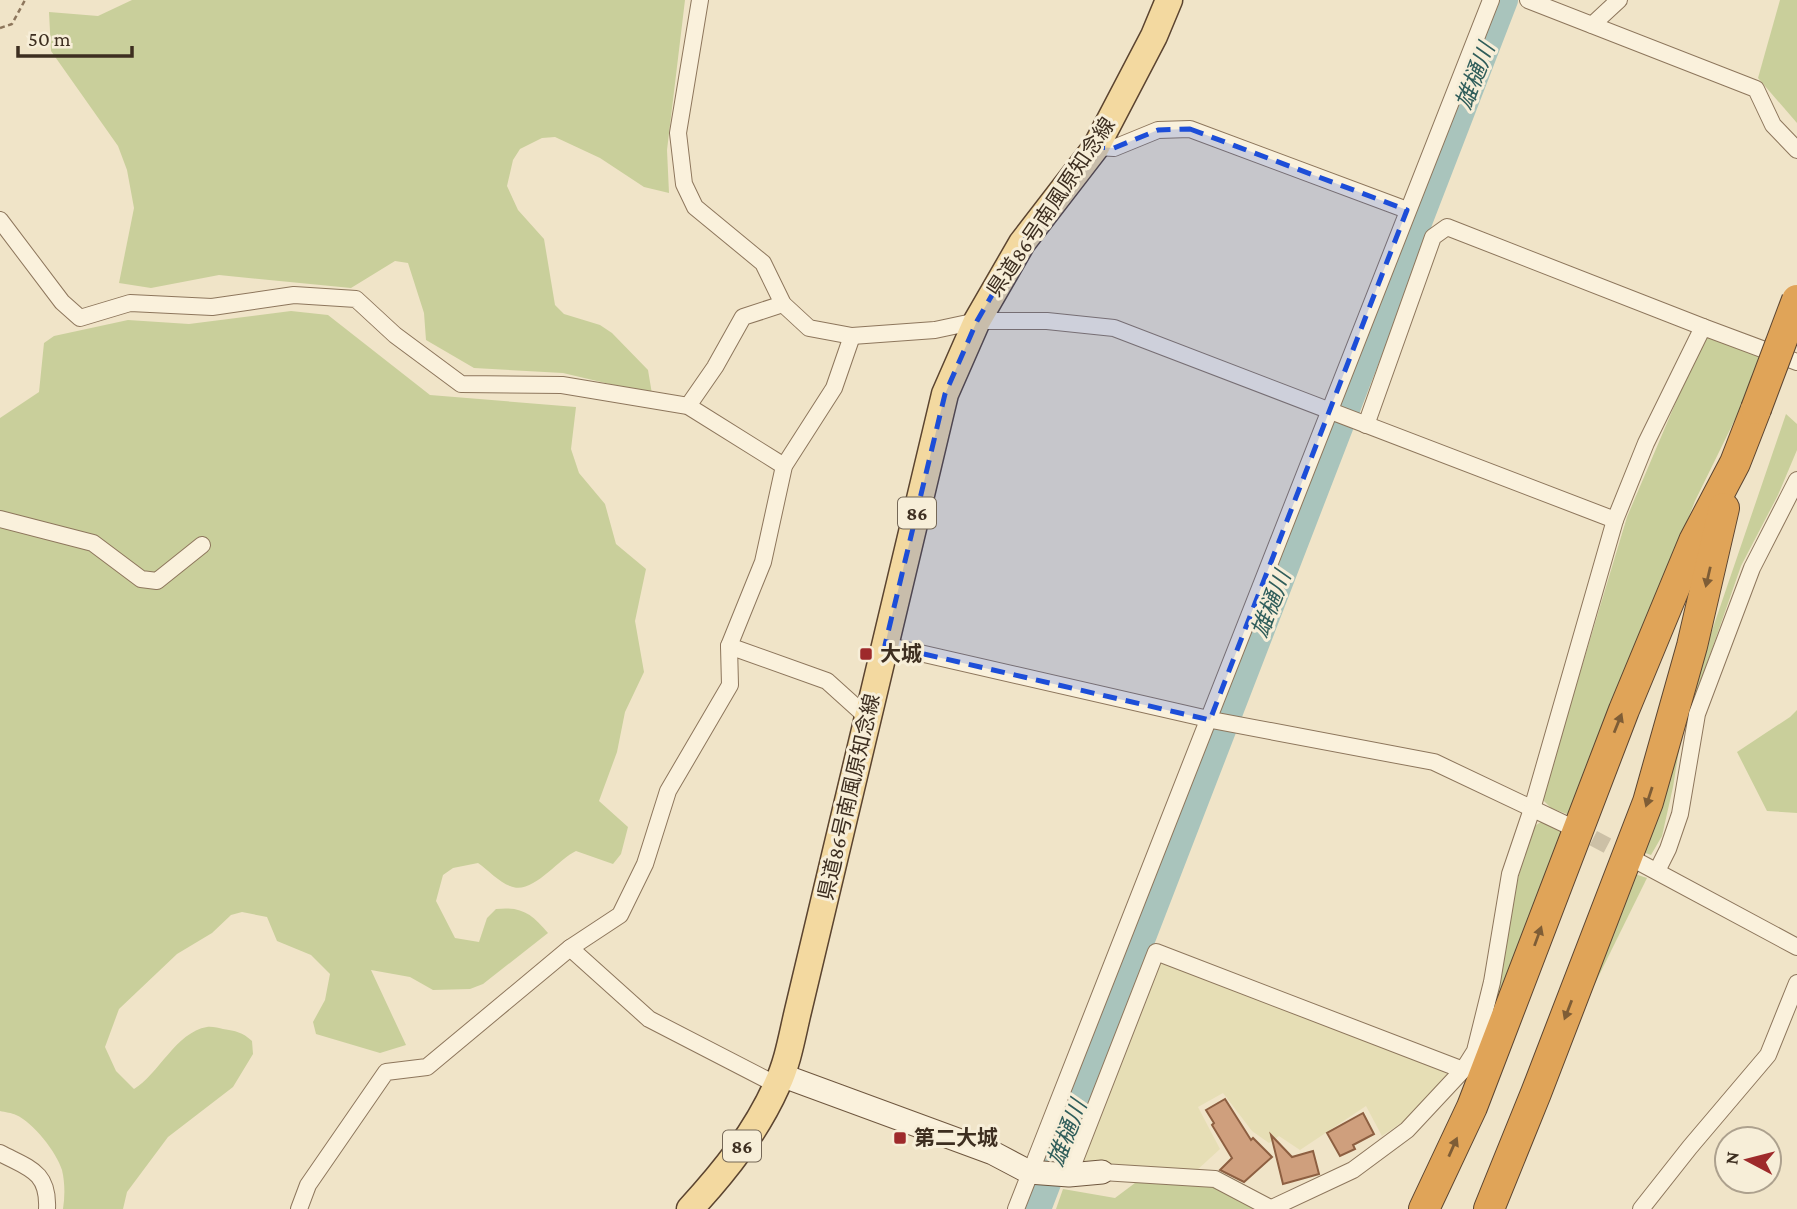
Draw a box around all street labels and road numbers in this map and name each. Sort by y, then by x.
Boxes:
street label: 県道86号南風原知念線 [982,113,1120,301]
road number: 86 [898,498,936,528]
street label: 県道86号南風原知念線 [814,692,884,902]
road number: 86 [723,1130,761,1162]

